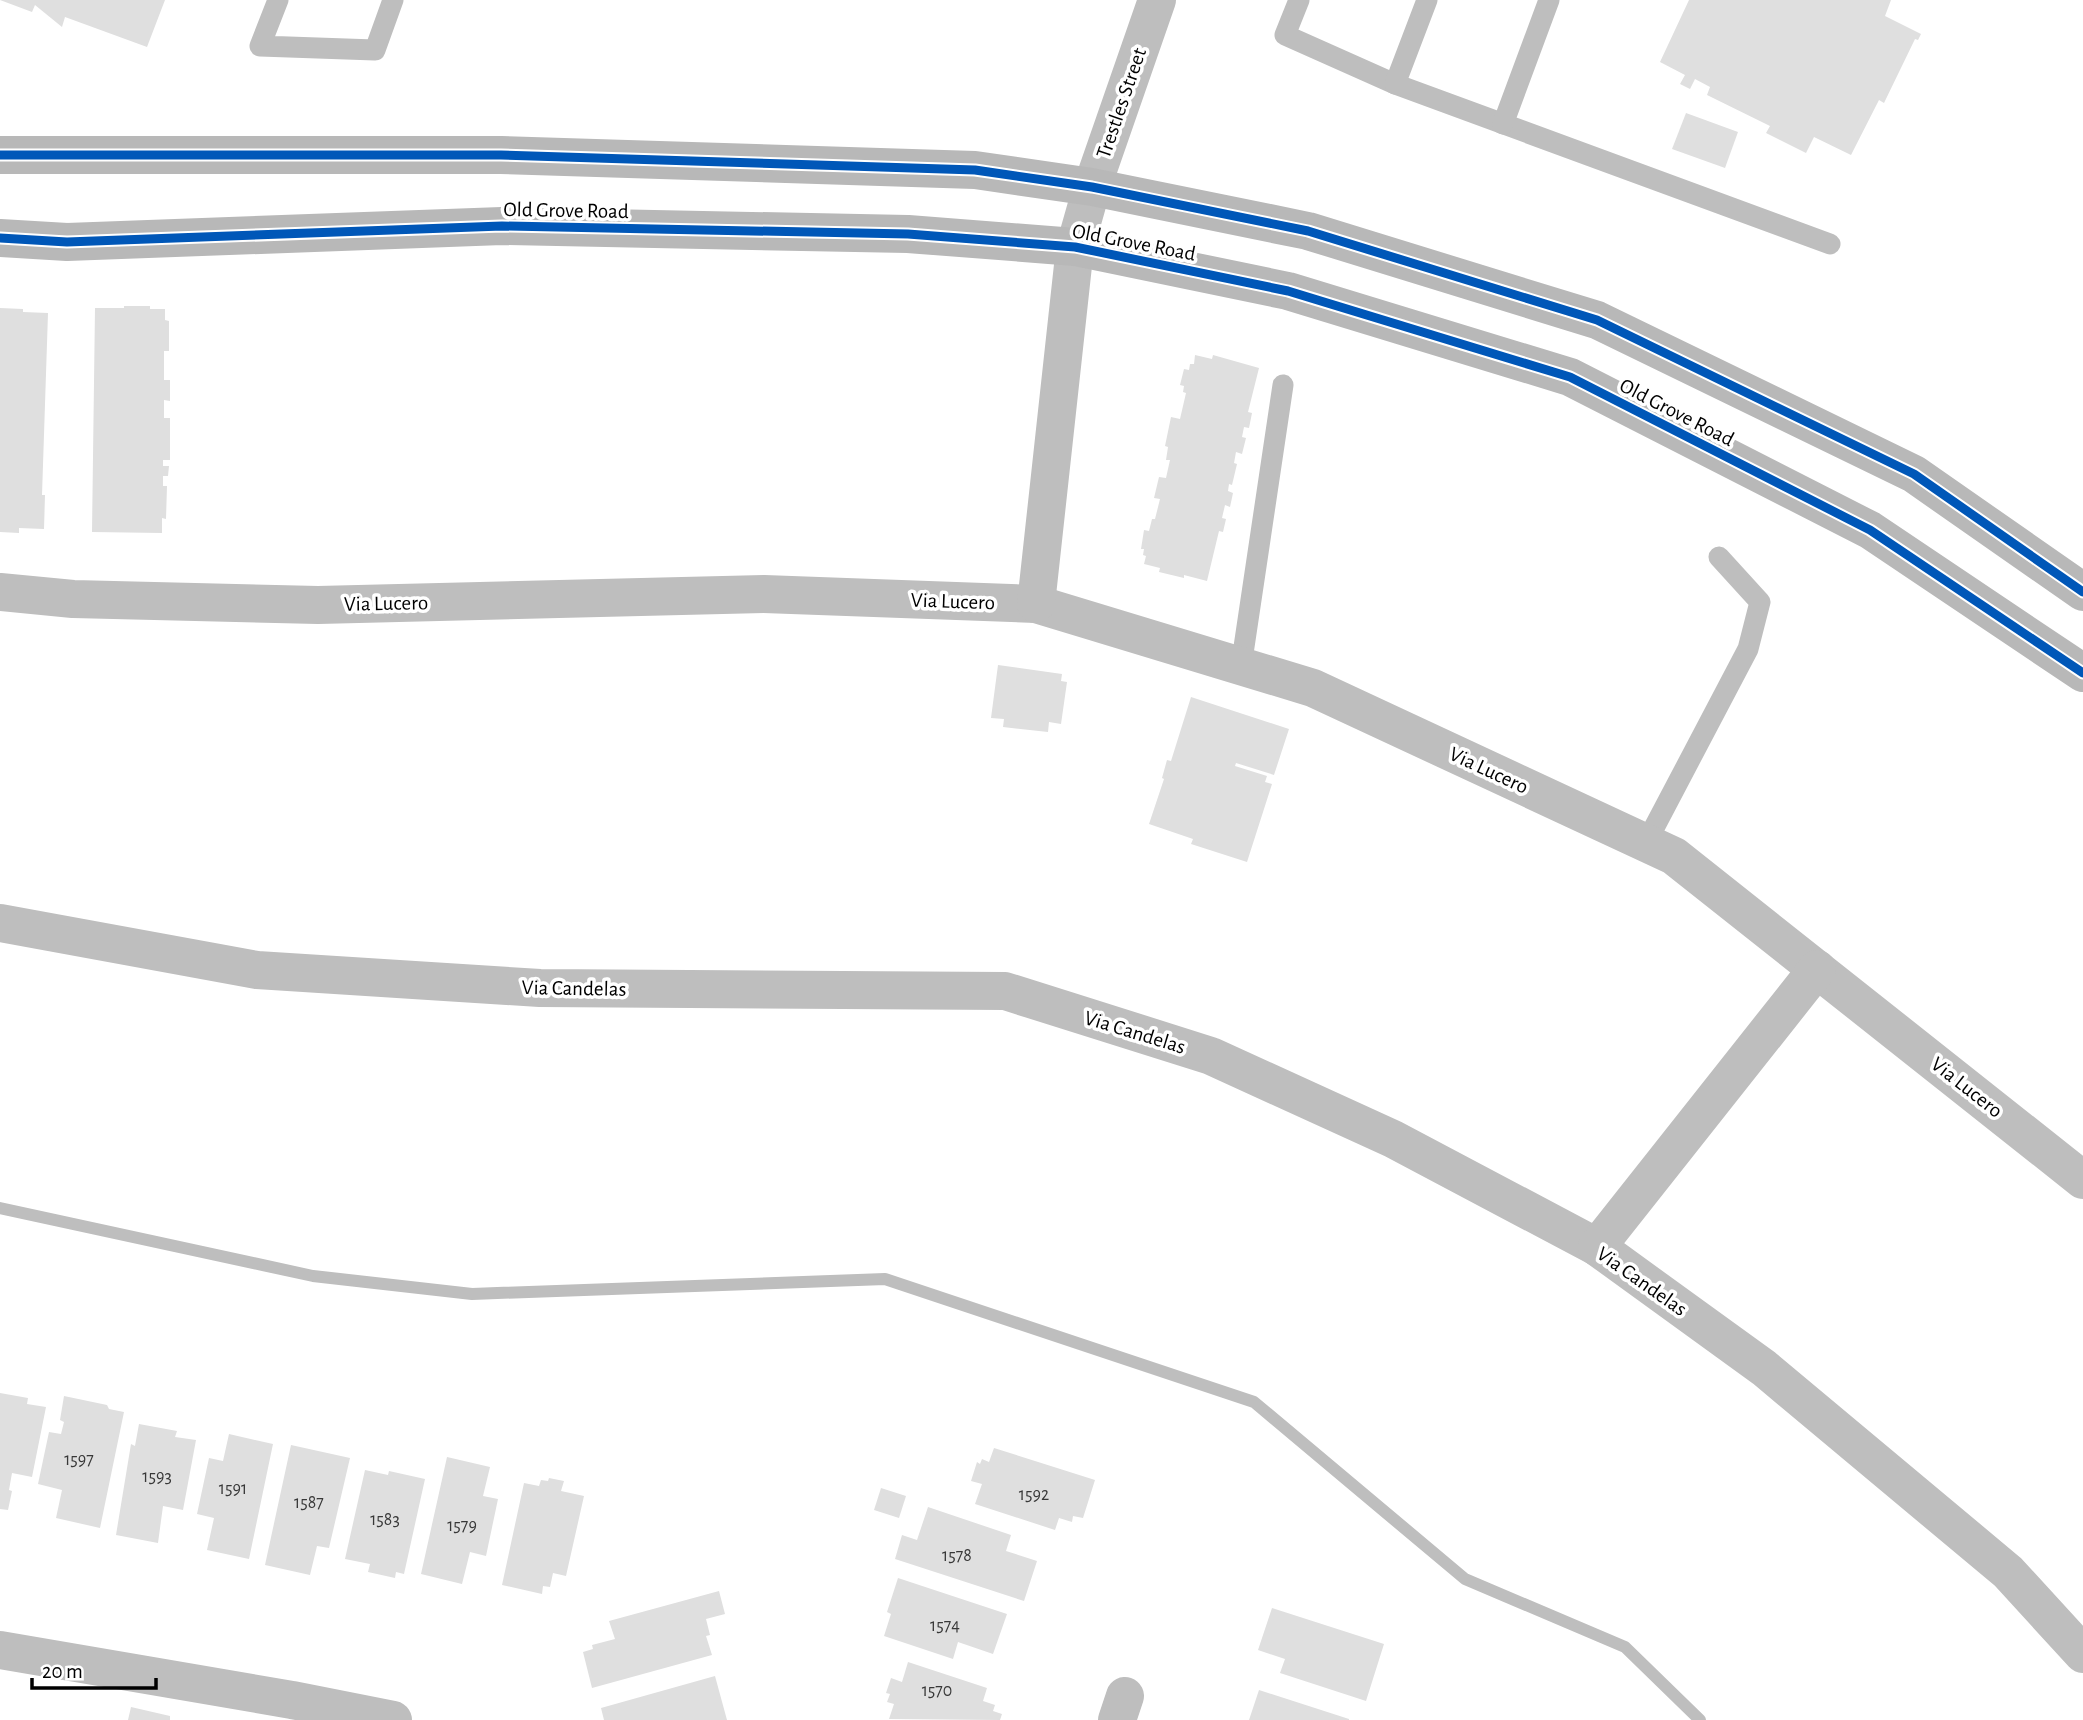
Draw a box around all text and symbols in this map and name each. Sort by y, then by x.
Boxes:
street label: Trestles Street [1093,45,1150,161]
street label: Old Grove Road [503,199,629,222]
street label: Old Grove Road [1070,220,1198,265]
street label: Old Grove Road [1616,375,1737,450]
street label: Via Lucero [910,590,995,613]
street label: Via Lucero [344,592,428,615]
street label: Via Lucero [1446,743,1531,798]
street label: Via Candelas [522,977,626,1000]
street label: Via Candelas [1082,1007,1188,1058]
street label: Via Lucero [1927,1053,2006,1122]
street label: Via Candelas [1593,1243,1691,1320]
house number: 1597 [64,1451,94,1469]
house number: 1593 [142,1468,172,1486]
house number: 1591 [219,1480,247,1498]
house number: 1592 [1019,1486,1049,1504]
house number: 1587 [294,1494,324,1512]
house number: 1583 [370,1511,400,1529]
house number: 1579 [447,1517,477,1535]
house number: 1578 [942,1547,972,1565]
house number: 1574 [930,1617,960,1635]
scale bar [32,1646,156,1690]
text: 20 m [42,1661,83,1682]
house number: 1570 [922,1682,952,1700]

